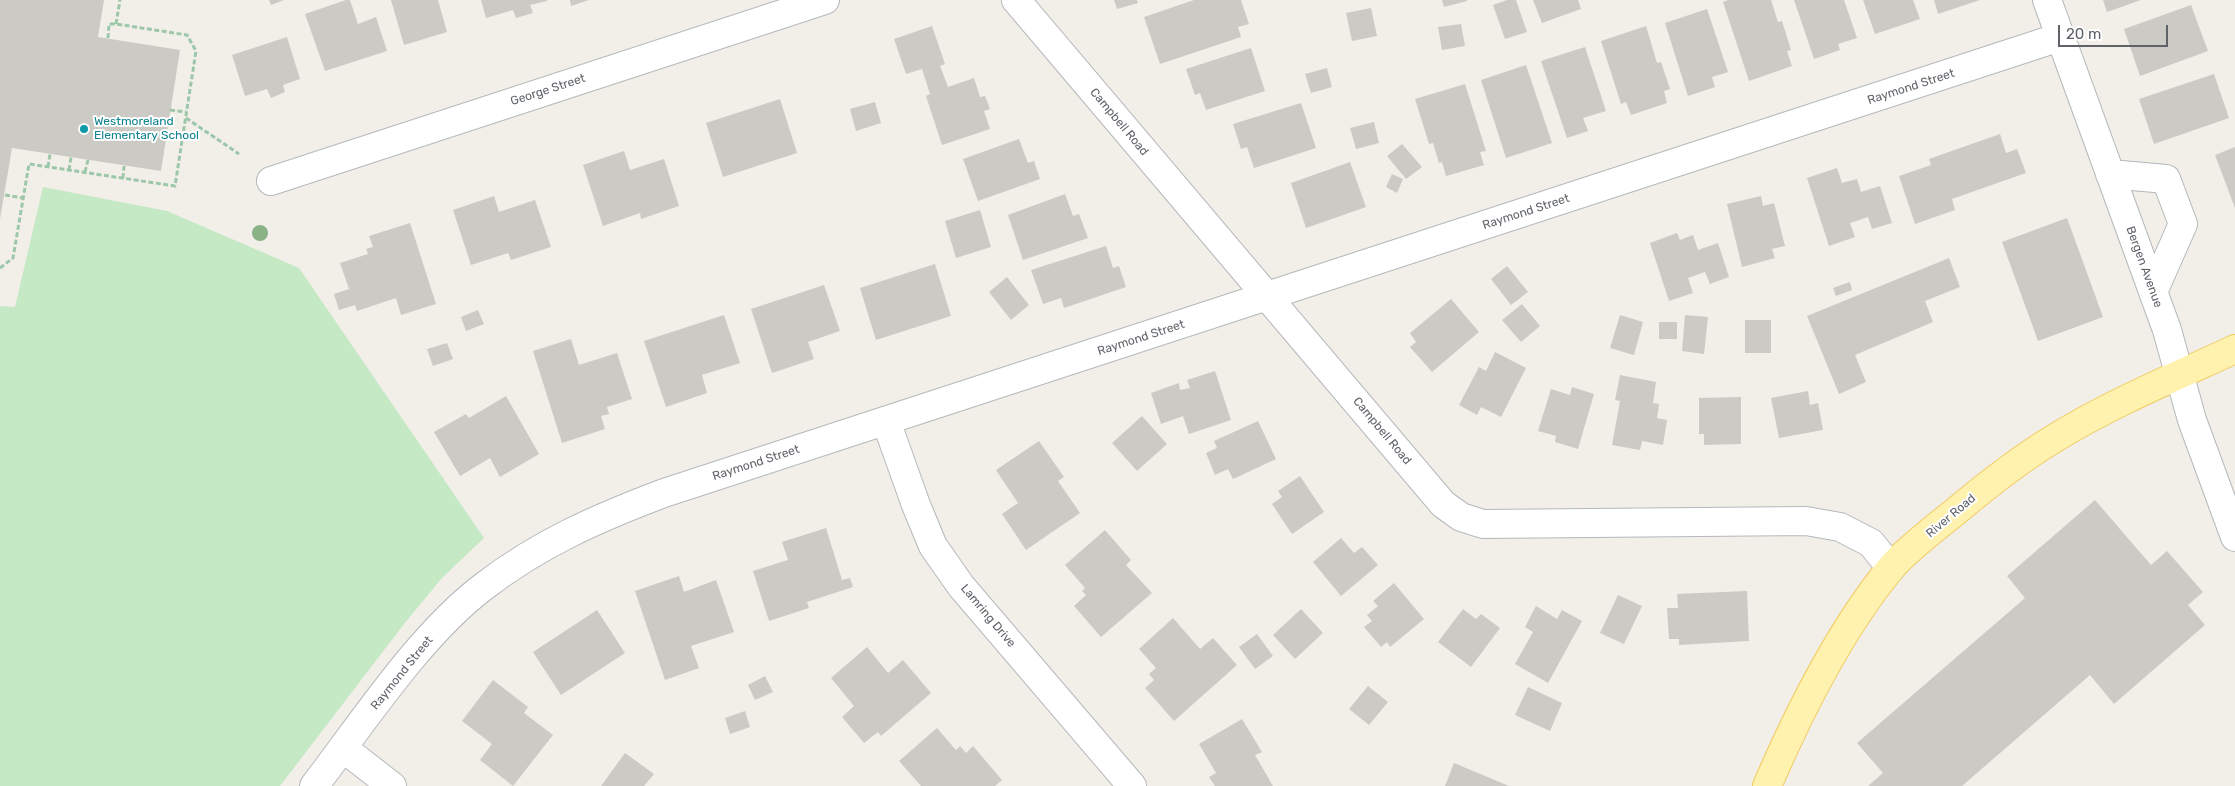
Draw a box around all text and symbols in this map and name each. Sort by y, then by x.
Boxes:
scale bar [2060,15,2170,47]
text: 20 m [2066,25,2101,43]
street label: Raymond Street [1866,66,1956,108]
street label: George Street [509,71,587,109]
street label: Campbell Road [1087,85,1151,159]
place label: Westmoreland Elementary School [94,115,199,143]
marker: Westmoreland Elementary School [78,123,90,135]
street label: Raymond Street [1481,191,1571,233]
street label: Bergen Avenue [2123,224,2165,310]
street label: Raymond Street [1096,317,1186,359]
street label: Campbell Road [1350,394,1414,468]
street label: Raymond Street [711,442,801,484]
street label: River Road [1923,491,1979,541]
street label: Lamring Drive [957,582,1019,650]
street label: Raymond Street [368,633,436,713]

